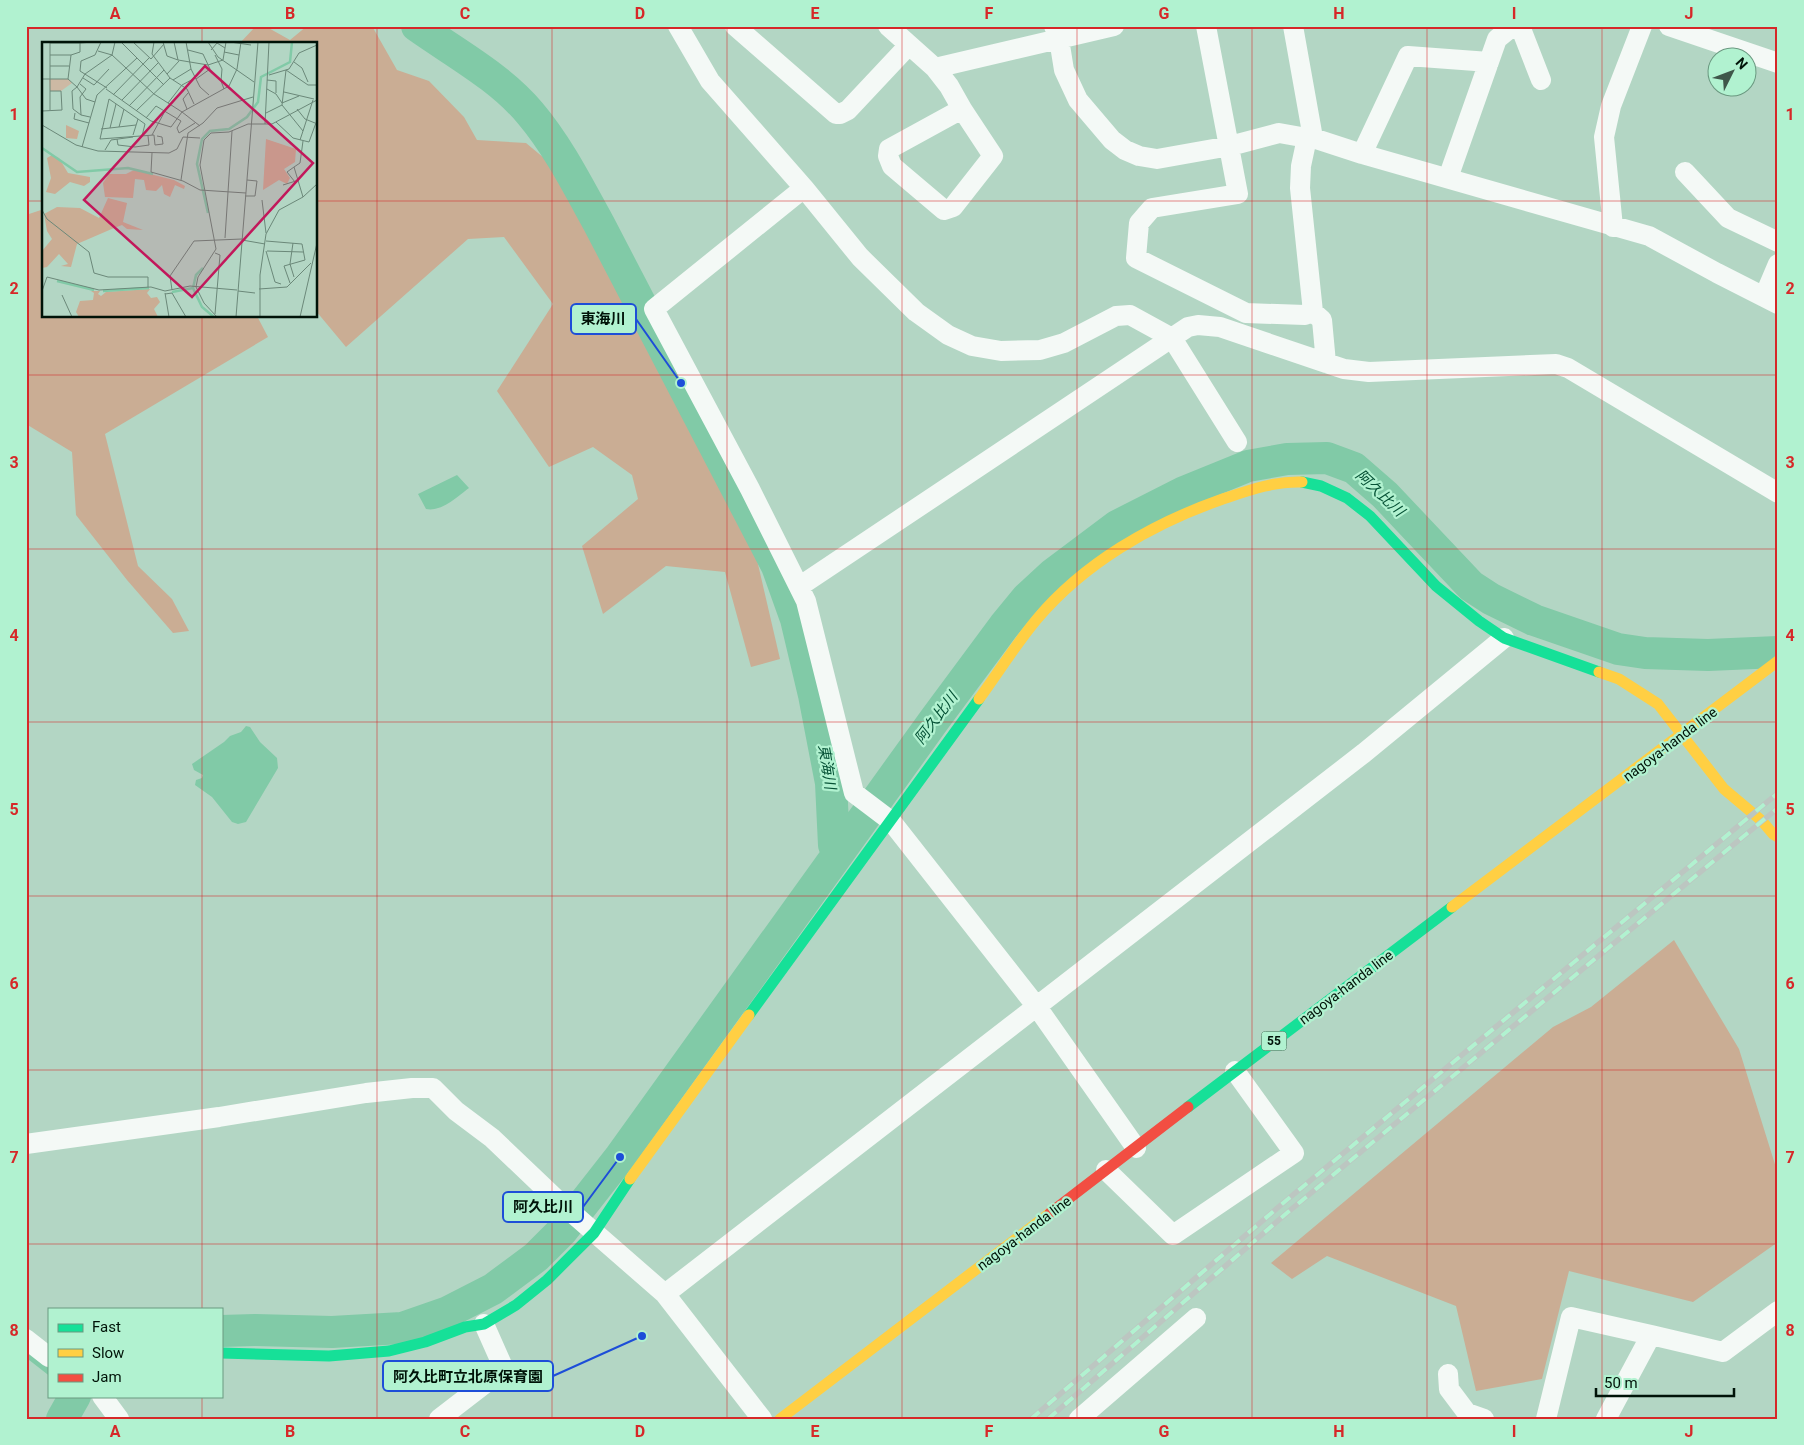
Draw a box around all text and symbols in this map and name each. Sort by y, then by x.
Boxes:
text: A [110,4,121,23]
text: B [285,4,295,23]
text: C [460,4,470,23]
text: D [635,4,645,23]
text: E [811,4,820,23]
text: F [985,4,994,23]
text: G [1159,4,1170,23]
text: H [1333,4,1345,23]
text: I [1512,4,1516,23]
text: J [1685,4,1693,23]
inset map [42,42,318,318]
north arrow [1706,48,1756,98]
text: N [1732,54,1751,72]
text: 1 [9,105,19,124]
text: 1 [1785,105,1795,124]
text: 2 [9,279,19,298]
text: 2 [1785,279,1795,298]
callout: 東海川 [571,304,636,334]
text: 東海川 [580,310,626,328]
text: 3 [9,453,19,472]
text: 3 [1785,453,1795,472]
water label: 阿久比川 [1352,466,1410,521]
text: 4 [9,626,19,645]
text: 4 [1785,626,1795,645]
water label: 阿久比川 [911,687,962,747]
street label: nagoya-handa line [1620,704,1720,784]
water label: 東海川 [815,743,840,793]
text: 5 [9,800,19,819]
text: 5 [1785,800,1795,819]
street label: nagoya-handa line [1296,947,1396,1027]
text: 6 [9,974,19,993]
text: 6 [1785,974,1795,993]
road number: 55 [1262,1032,1286,1050]
text: 7 [9,1148,19,1167]
text: 7 [1785,1148,1795,1167]
callout: 阿久比川 [503,1192,583,1222]
street label: nagoya-handa line [974,1193,1074,1273]
text: 阿久比川 [513,1198,573,1216]
legend [48,1308,222,1398]
text: Fast [92,1318,121,1336]
text: 8 [9,1321,19,1340]
text: 8 [1785,1321,1795,1340]
text: Slow [92,1344,124,1362]
callout: 阿久比町立北原保育園 [383,1361,553,1391]
scale bar [1596,1365,1734,1397]
text: Jam [92,1368,122,1386]
text: 阿久比町立北原保育園 [393,1368,543,1386]
text: 50 m [1604,1374,1638,1392]
text: A [110,1422,121,1441]
text: B [285,1422,295,1441]
text: C [460,1422,470,1441]
text: D [635,1422,645,1441]
text: E [811,1422,820,1441]
text: F [985,1422,994,1441]
text: G [1159,1422,1170,1441]
text: H [1333,1422,1345,1441]
text: I [1512,1422,1516,1441]
text: J [1685,1422,1693,1441]

